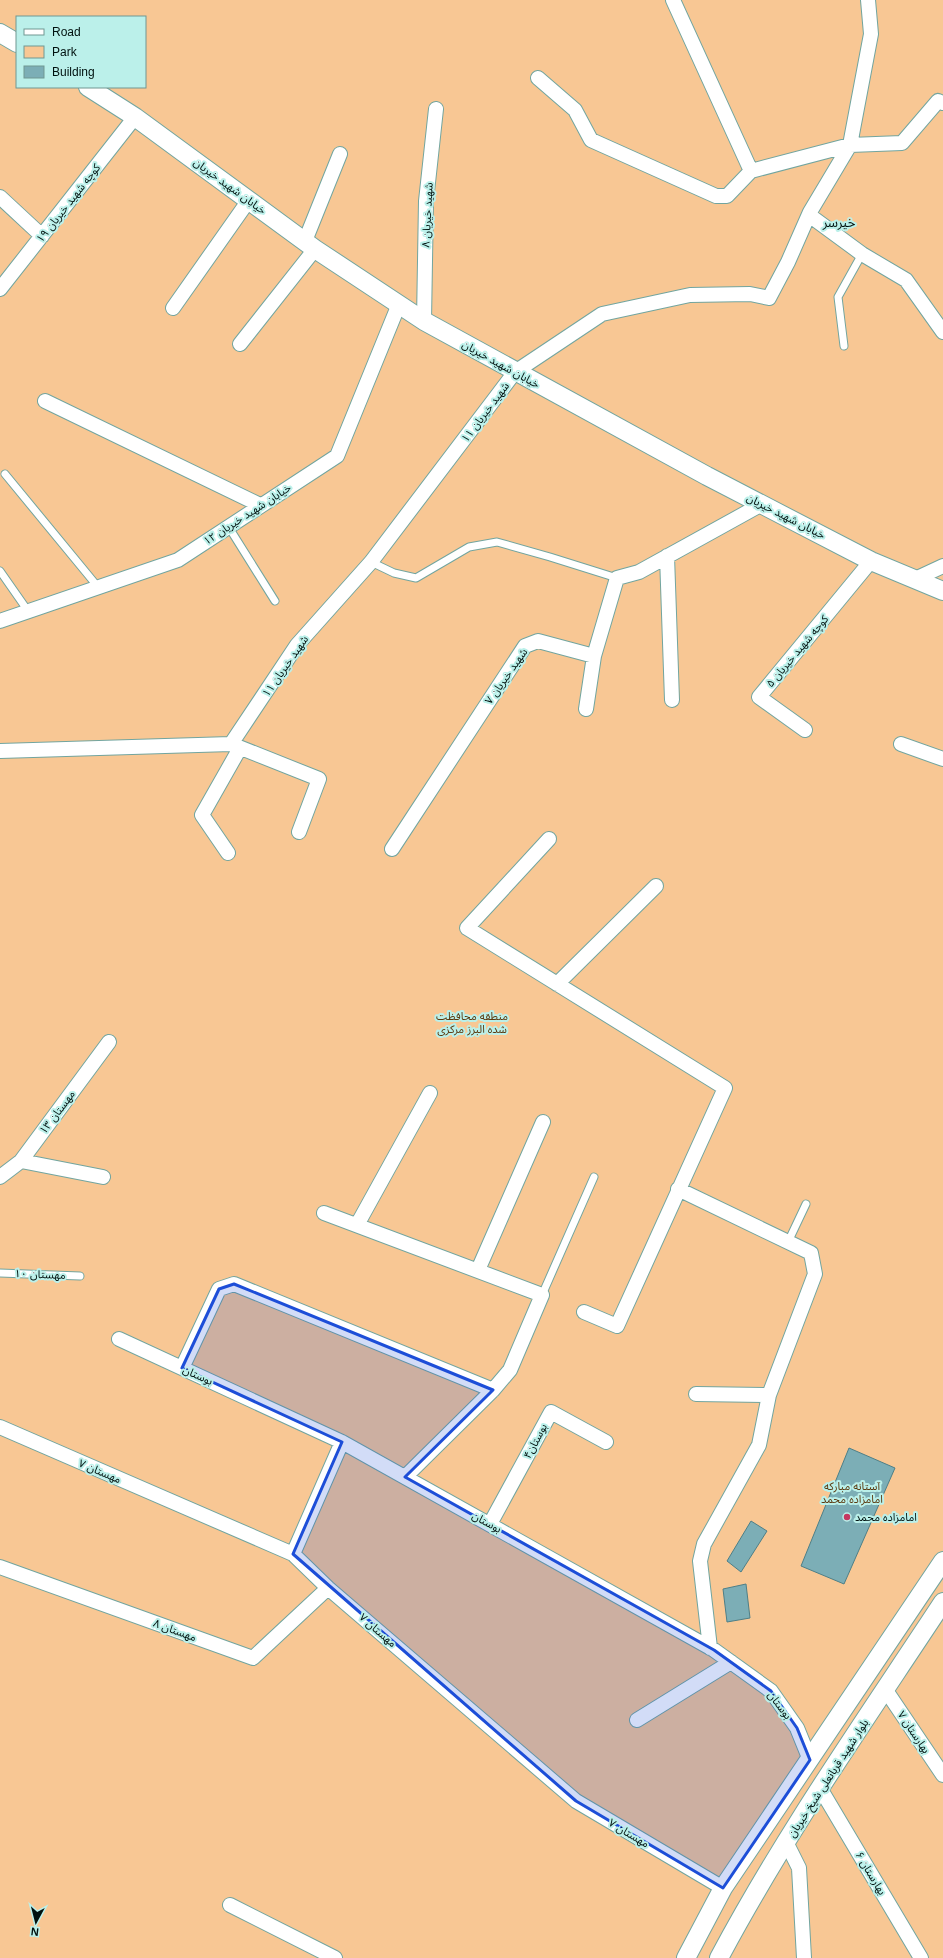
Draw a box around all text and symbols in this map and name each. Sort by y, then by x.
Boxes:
legend [16,16,146,88]
text: Road [52,25,81,39]
text: Park [52,45,78,59]
text: Building [52,65,95,79]
street label: خیابان شهید خیریان [191,156,269,217]
street label: کوچه شهید خیریان ۱۹ [34,161,104,246]
street label: شهید خیریان ۸ [419,182,436,248]
district label: خیرسر [822,215,856,230]
street label: خیابان شهید خیریان [460,338,542,391]
street label: شهید خیریان ۱۱ [459,380,512,445]
street label: خیابان شهید خیریان ۱۲ [201,481,294,548]
street label: خیابان شهید خیریان [744,491,828,542]
street label: کوچه شهید خیریان ۵ [764,612,832,691]
street label: شهید خیریان ۱۱ [260,633,311,699]
street label: شهید خیریان ۷ [482,646,531,707]
park label: منطقه محافظت شده البرز مرکزی [436,1010,508,1036]
street label: مهستان ۱۳ [37,1088,78,1137]
street label: مهستان ۱۰ [14,1267,66,1282]
street label: بوستان [181,1363,215,1388]
street label: بوستان۴ [521,1421,550,1461]
street label: مهستان ۷ [77,1457,123,1486]
park label: آستانه مبارکه امامزاده محمد [821,1480,883,1506]
street label: بوستان [470,1509,504,1536]
place label: امامزاده محمد [855,1511,917,1524]
marker: امامزاده محمد [842,1512,852,1522]
street label: مهستان ۷ [356,1611,399,1650]
street label: مهستان ۸ [152,1617,198,1644]
street label: بوستان [765,1689,794,1722]
street label: بهارستان ۷ [895,1709,932,1756]
street label: بلوار شهید قربانعلی شیخ خیریان [785,1717,872,1840]
street label: مهستان ۷ [606,1816,652,1851]
street label: بهارستان ۶ [853,1849,889,1897]
north arrow [16,1902,56,1942]
text: N [30,1925,39,1938]

